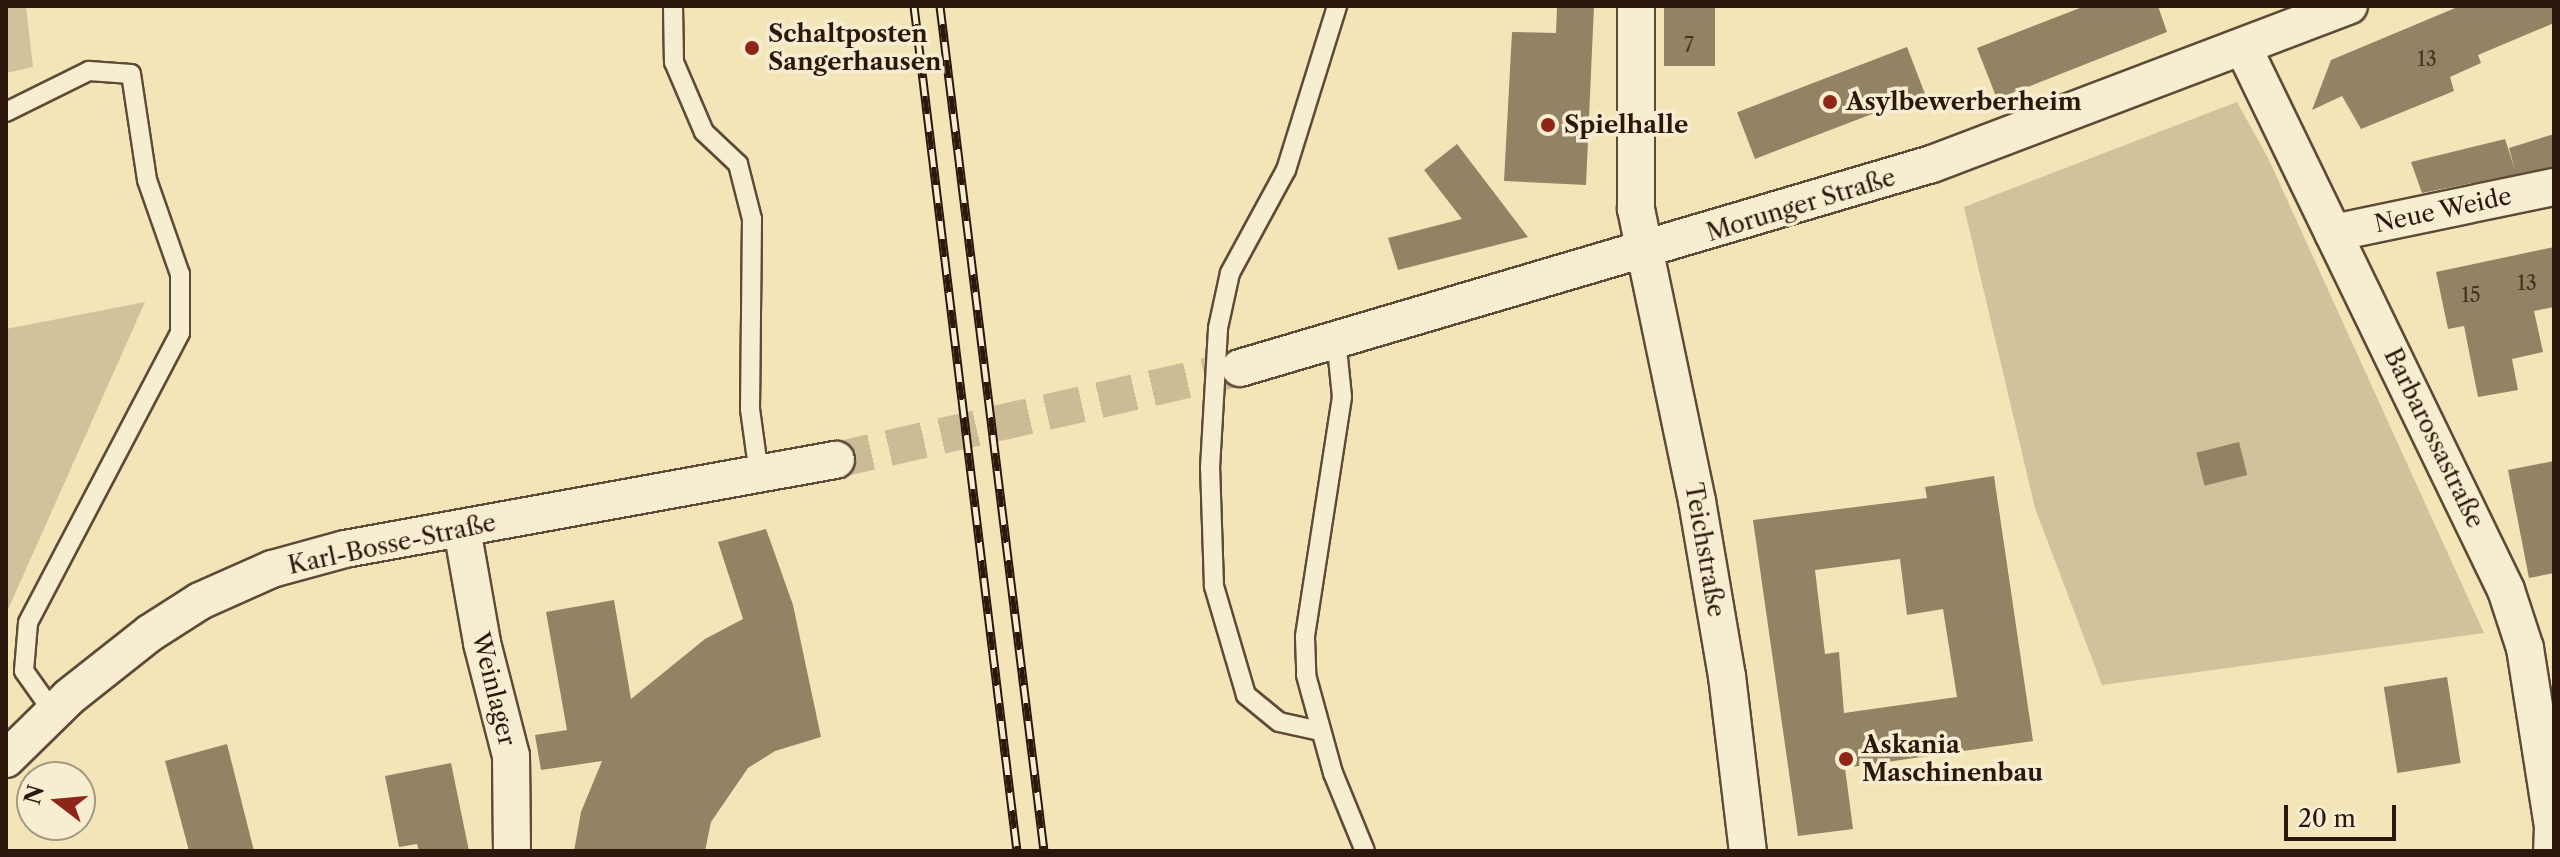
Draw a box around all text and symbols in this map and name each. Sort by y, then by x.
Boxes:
place label: Schaltposten Sangerhausen [768,20,942,76]
house number: 7 [1684,33,1694,57]
marker: Schaltposten Sangerhausen [743,39,761,57]
house number: 13 [2417,47,2437,71]
place label: Asylbewerberheim [1846,88,2082,116]
marker: Asylbewerberheim [1821,93,1839,111]
place label: Spielhalle [1564,111,1688,139]
marker: Spielhalle [1539,116,1557,134]
street label: Morunger Straße [1703,163,1899,247]
street label: Neue Weide [2371,181,2515,239]
house number: 13 [2517,271,2537,295]
house number: 15 [2461,283,2481,307]
street label: Barbarossastraße [2378,343,2490,533]
street label: Teichstraße [1679,481,1731,619]
street label: Karl-Bosse-Straße [285,508,499,580]
street label: Weinlager [466,629,522,749]
place label: Askania Maschinenbau [1862,731,2043,787]
marker: Askania Maschinenbau [1837,750,1855,768]
north arrow [16,761,96,841]
text: N [19,782,50,808]
scale bar [2288,789,2400,839]
text: 20 m [2298,804,2356,833]

